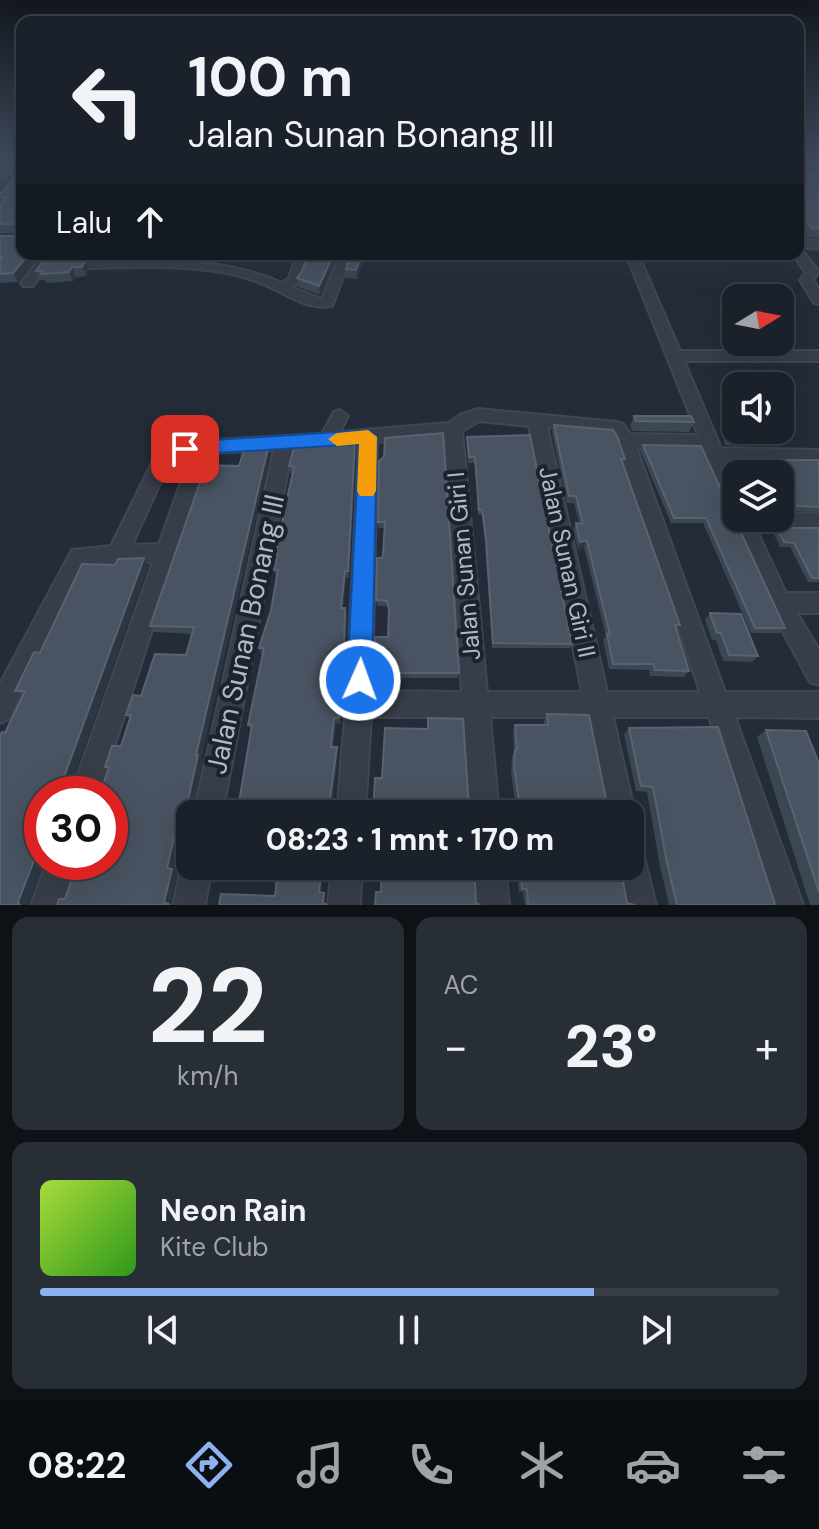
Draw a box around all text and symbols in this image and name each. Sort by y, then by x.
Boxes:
text: 100 m [188,40,353,113]
icon: left [56,48,160,152]
text: Jalan Sunan Bonang III [188,111,554,158]
icon: ahead [128,200,172,244]
text: Lalu [56,203,112,242]
north arrow [722,284,794,356]
map controls [722,284,794,532]
button: sound [722,372,794,444]
pin [151,415,219,483]
icon: arrive [163,427,207,471]
button: layers [722,460,794,532]
street label: Jalan Sunan Giri II [532,464,603,660]
street label: Jalan Sunan Giri I [440,471,487,661]
street label: Jalan Sunan Bonang III [198,491,293,777]
position arrow [318,638,402,722]
speed limit sign: 30 [24,776,128,880]
text: 08:23 · 1 mnt · 170 m [266,820,554,859]
text: 22 [148,939,268,1074]
text: AC [444,968,478,1002]
text: 23° [565,1007,658,1086]
text: − [444,1018,468,1076]
text: + [755,1018,779,1076]
text: km/h [177,1059,238,1093]
text: Neon Rain [160,1191,306,1230]
text: Kite Club [160,1230,269,1264]
icon: previous [141,1308,185,1352]
icon: pause [387,1308,431,1352]
icon: next [634,1308,678,1352]
icon: directions [181,1437,237,1493]
icon: music [292,1437,348,1493]
icon: phone [403,1437,459,1493]
icon: climate [514,1437,570,1493]
icon: car [625,1437,681,1493]
icon: filters [736,1437,792,1493]
text: 08:22 [27,1442,126,1489]

